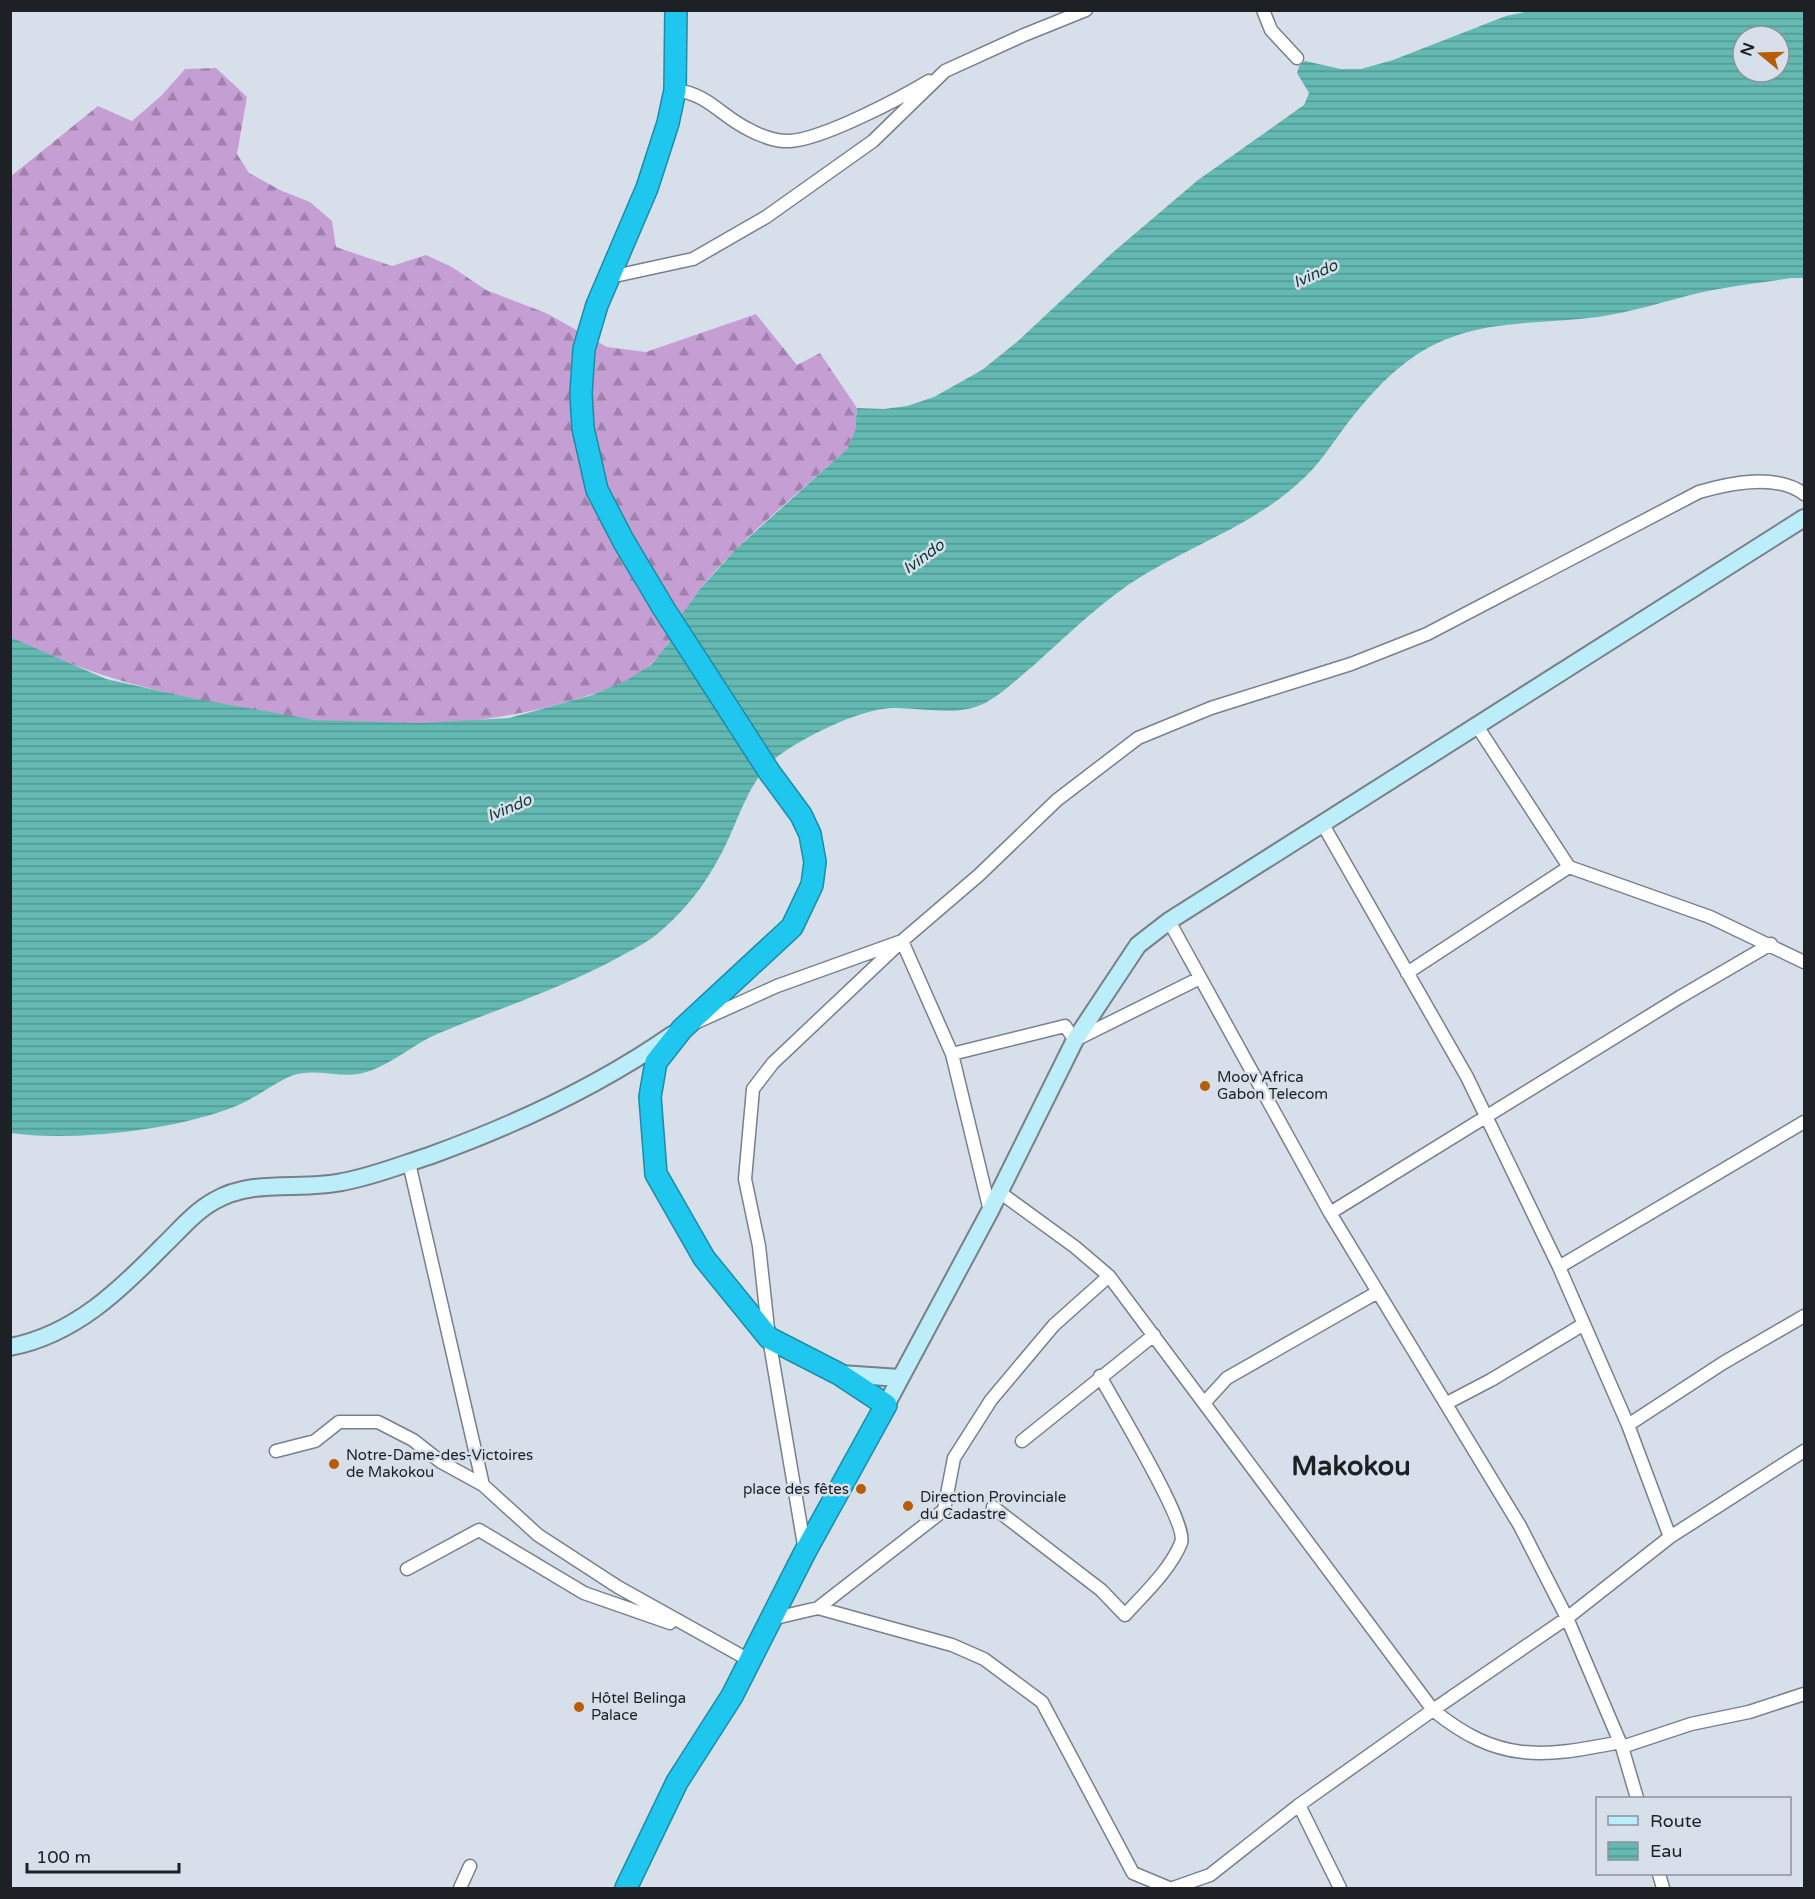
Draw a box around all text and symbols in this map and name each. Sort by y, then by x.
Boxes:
north arrow [1731,24,1791,84]
text: N [1736,40,1759,59]
water label: Ivindo [1290,255,1342,292]
water label: Ivindo [899,534,949,579]
water label: Ivindo [484,789,536,826]
place label: Moov Africa Gabon Telecom [1217,1068,1328,1103]
marker: Moov Africa Gabon Telecom [1198,1079,1212,1093]
place label: Notre-Dame-des-Victoires de Makokou [346,1446,533,1481]
district label: Makokou [1291,1450,1411,1483]
marker: Notre-Dame-des-Victoires de Makokou [327,1457,341,1471]
place label: place des fêtes [743,1480,849,1498]
marker: place des fêtes [854,1482,868,1496]
place label: Direction Provinciale du Cadastre [920,1488,1066,1523]
marker: Direction Provinciale du Cadastre [901,1499,915,1513]
place label: Hôtel Belinga Palace [591,1689,686,1724]
marker: Hôtel Belinga Palace [572,1700,586,1714]
legend [1596,1797,1791,1875]
text: Route [1650,1810,1702,1832]
scale bar [27,1836,178,1874]
text: Eau [1650,1840,1682,1862]
text: 100 m [36,1846,91,1868]

